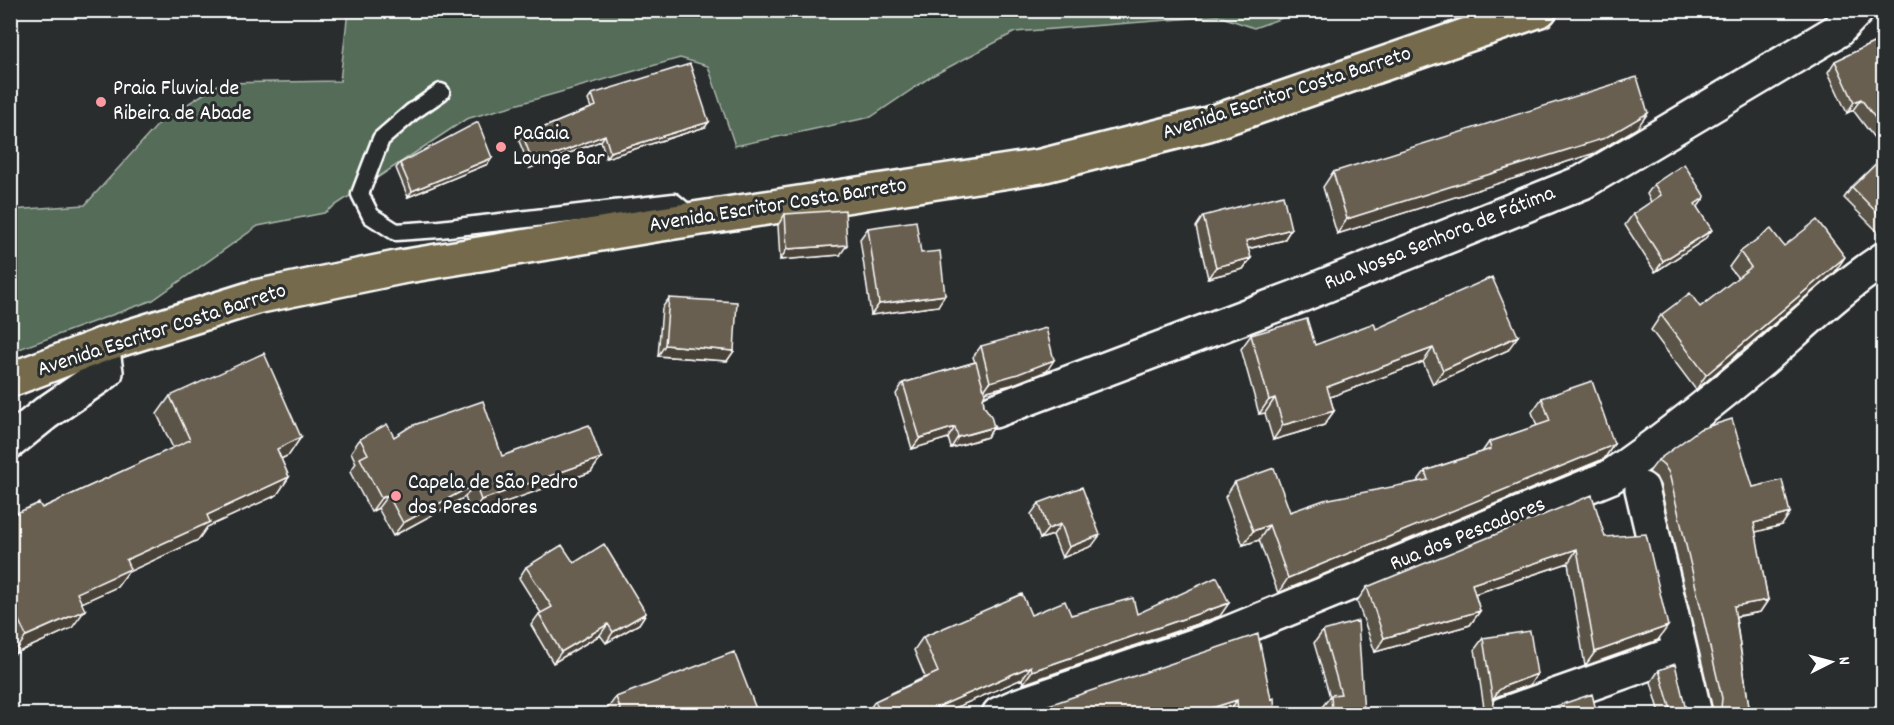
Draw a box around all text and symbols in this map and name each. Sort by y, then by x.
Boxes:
street label: Avenida Escritor Costa Barreto [1158,39,1416,149]
place label: Praia Fluvial de Ribeira de Abade [113,74,251,130]
marker: Praia Fluvial de Ribeira de Abade [94,95,108,109]
place label: PaGaia Lounge Bar [513,119,606,175]
marker: PaGaia Lounge Bar [494,140,508,154]
street label: Avenida Escritor Costa Barreto [647,170,909,242]
street label: Rua Nossa Senhora de Fátima [1320,178,1561,300]
street label: Avenida Escritor Costa Barreto [33,276,291,386]
place label: Capela de São Pedro dos Pescadores [408,468,578,524]
marker: Capela de São Pedro dos Pescadores [389,489,403,503]
street label: Rua dos Pescadores [1386,490,1550,580]
north arrow [1801,632,1861,692]
text: N [1832,656,1855,666]

